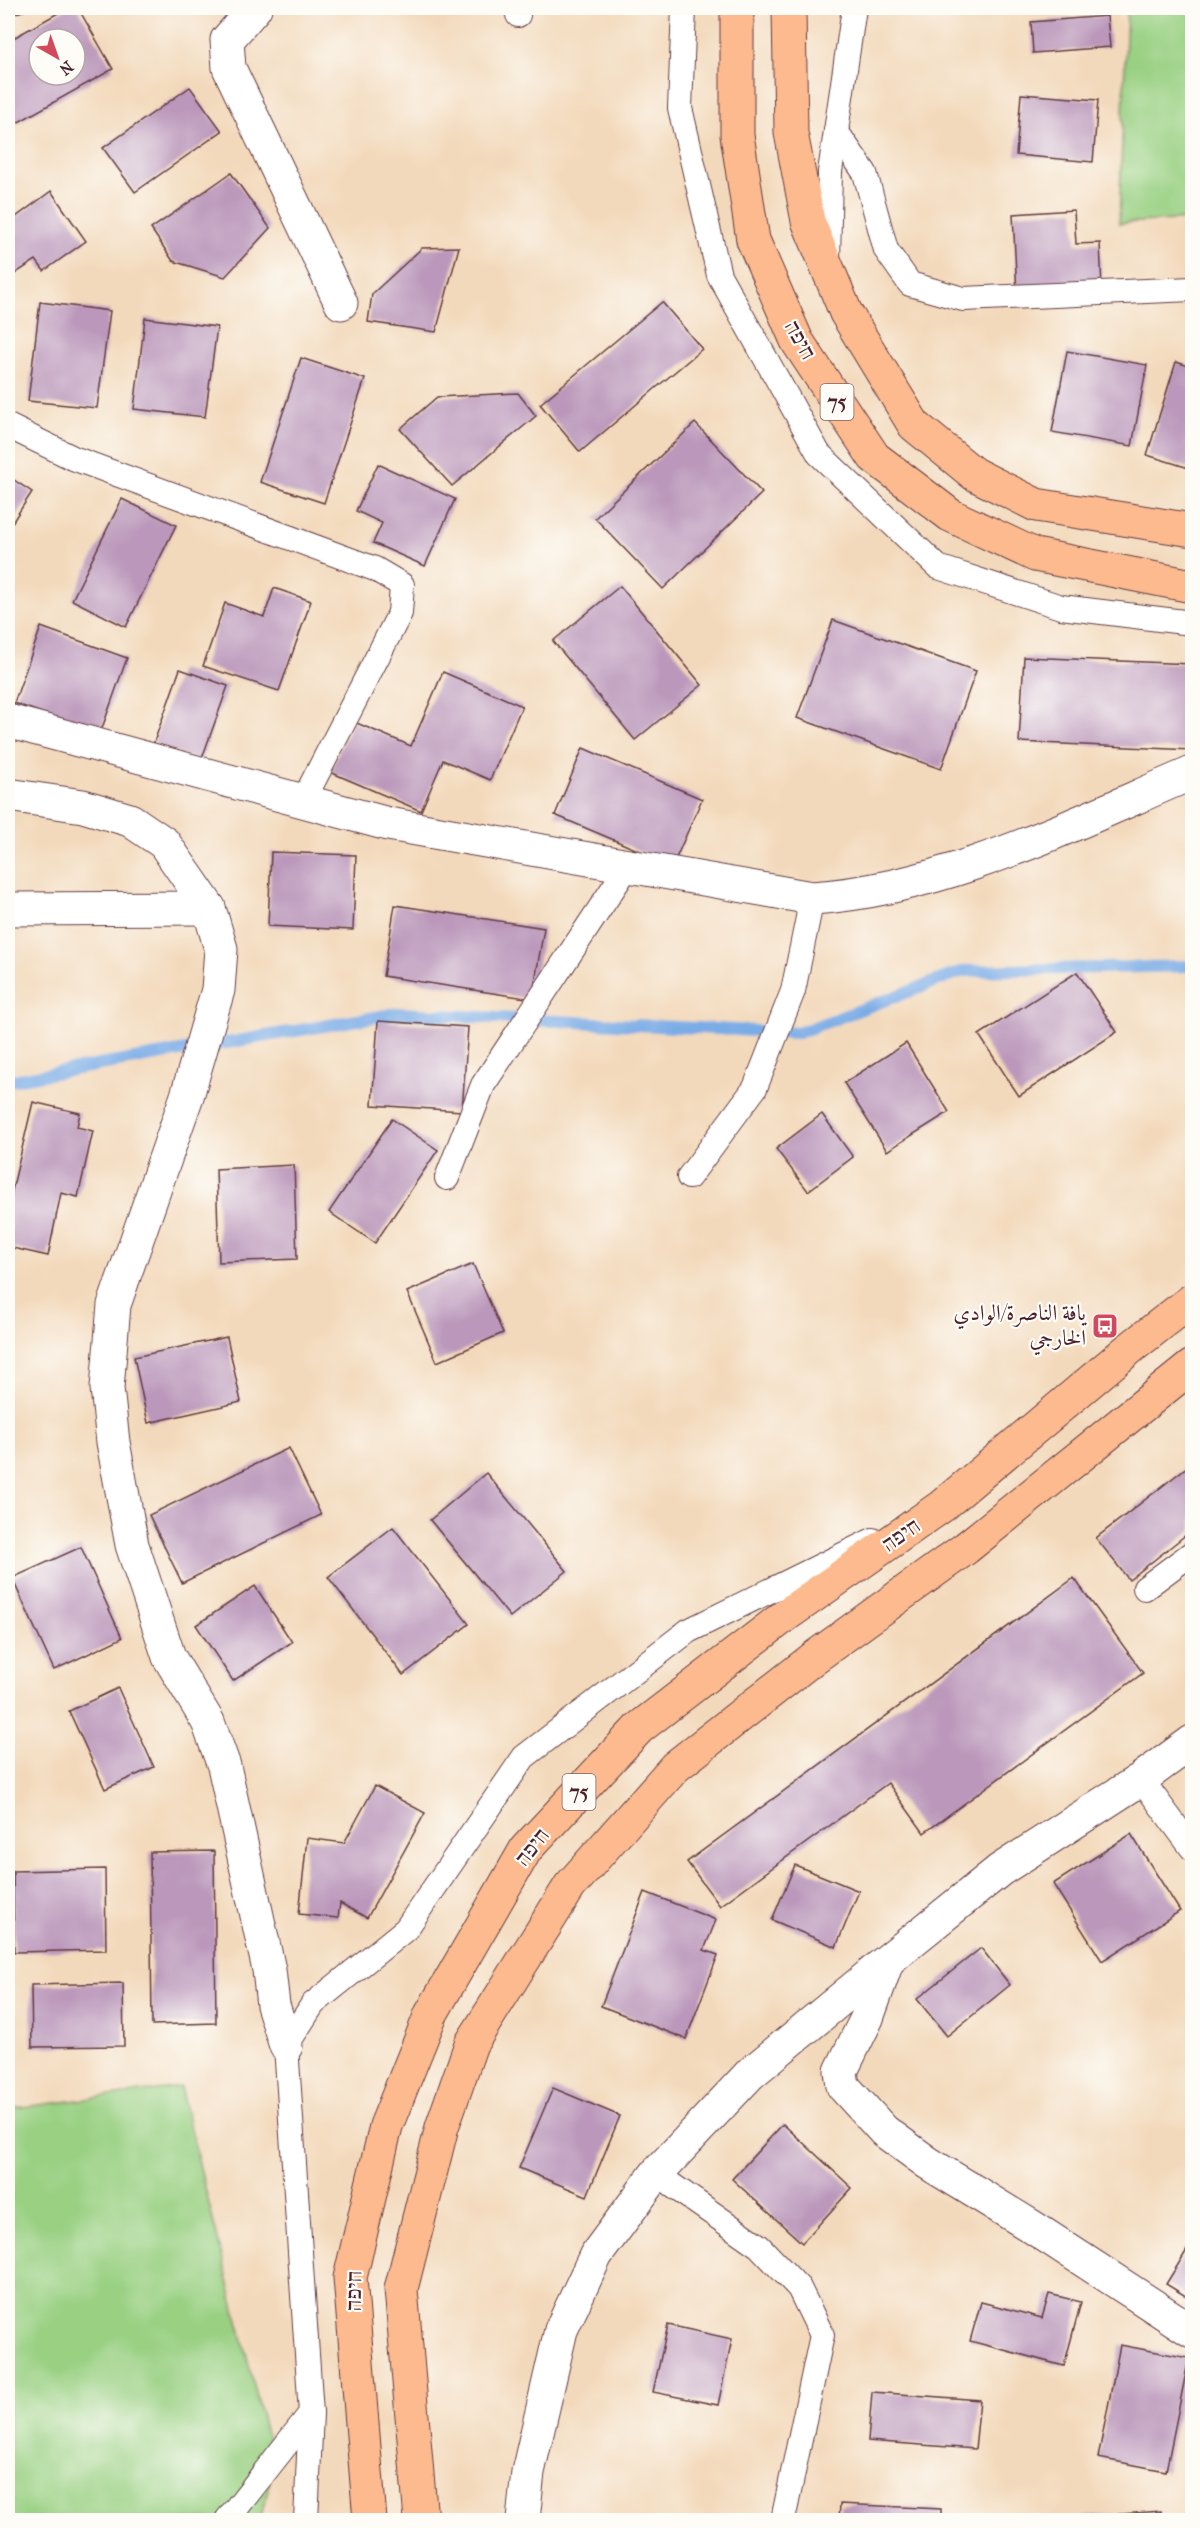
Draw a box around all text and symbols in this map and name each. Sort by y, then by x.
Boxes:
north arrow [27,27,87,87]
text: N [55,57,77,80]
street label: חיפה [779,316,821,364]
road number: 75 [820,384,854,420]
place label: يافة الناصرة/الوادي الخارجي [953,1300,1088,1356]
bus stop icon: يافة الناصرة/الوادي الخارجي [1090,1311,1120,1341]
street label: חיפה [877,1513,925,1557]
road number: 75 [562,1774,596,1810]
street label: חיפה [509,1823,555,1871]
street label: חיפה [341,2270,367,2312]

